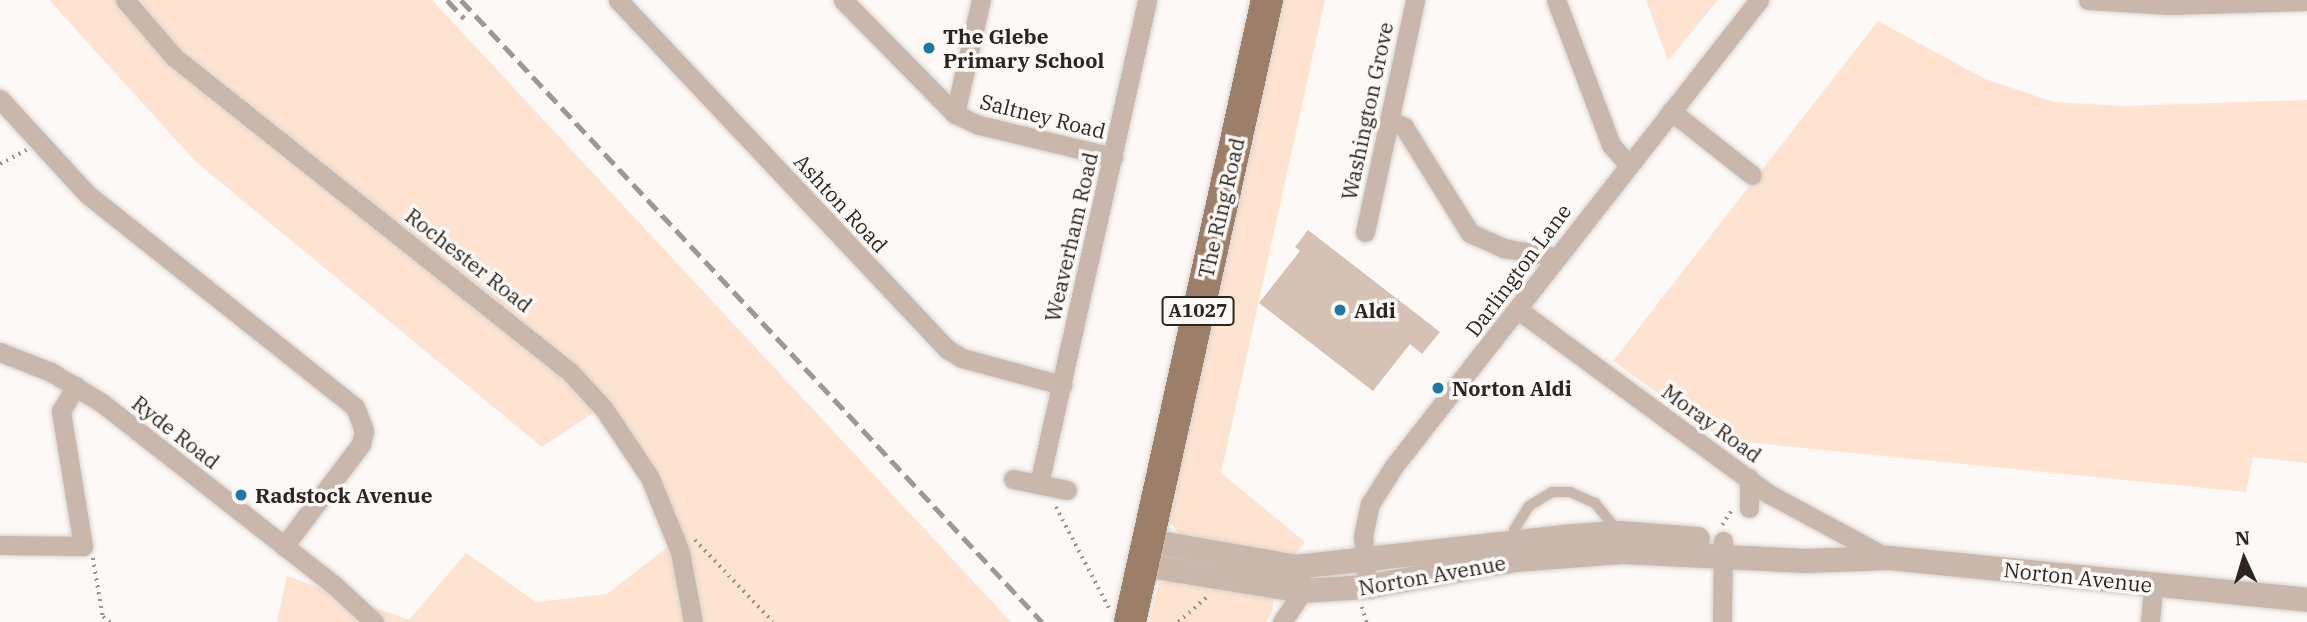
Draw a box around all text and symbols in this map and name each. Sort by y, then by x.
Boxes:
street label: Washington Grove [1336,20,1398,202]
place label: The Glebe Primary School [943,23,1104,73]
marker: The Glebe Primary School [921,40,937,56]
street label: Saltney Road [978,88,1108,144]
street label: The Ring Road [1193,135,1249,281]
street label: Ashton Road [789,149,893,257]
street label: Weaverham Road [1039,150,1103,324]
street label: Darlington Lane [1460,199,1576,341]
street label: Rochester Road [401,203,537,317]
road number: A1027 [1161,296,1235,326]
place label: Aldi [1354,297,1396,323]
marker: Aldi [1332,302,1348,318]
place label: Norton Aldi [1452,375,1572,401]
street label: Moray Road [1657,378,1767,468]
marker: Norton Aldi [1430,380,1446,396]
street label: Ryde Road [127,390,225,474]
place label: Radstock Avenue [255,482,433,508]
marker: Radstock Avenue [233,487,249,503]
north arrow [2209,524,2279,594]
text: N [2234,526,2251,551]
street label: Norton Avenue [1356,550,1508,600]
street label: Norton Avenue [2003,557,2153,597]

